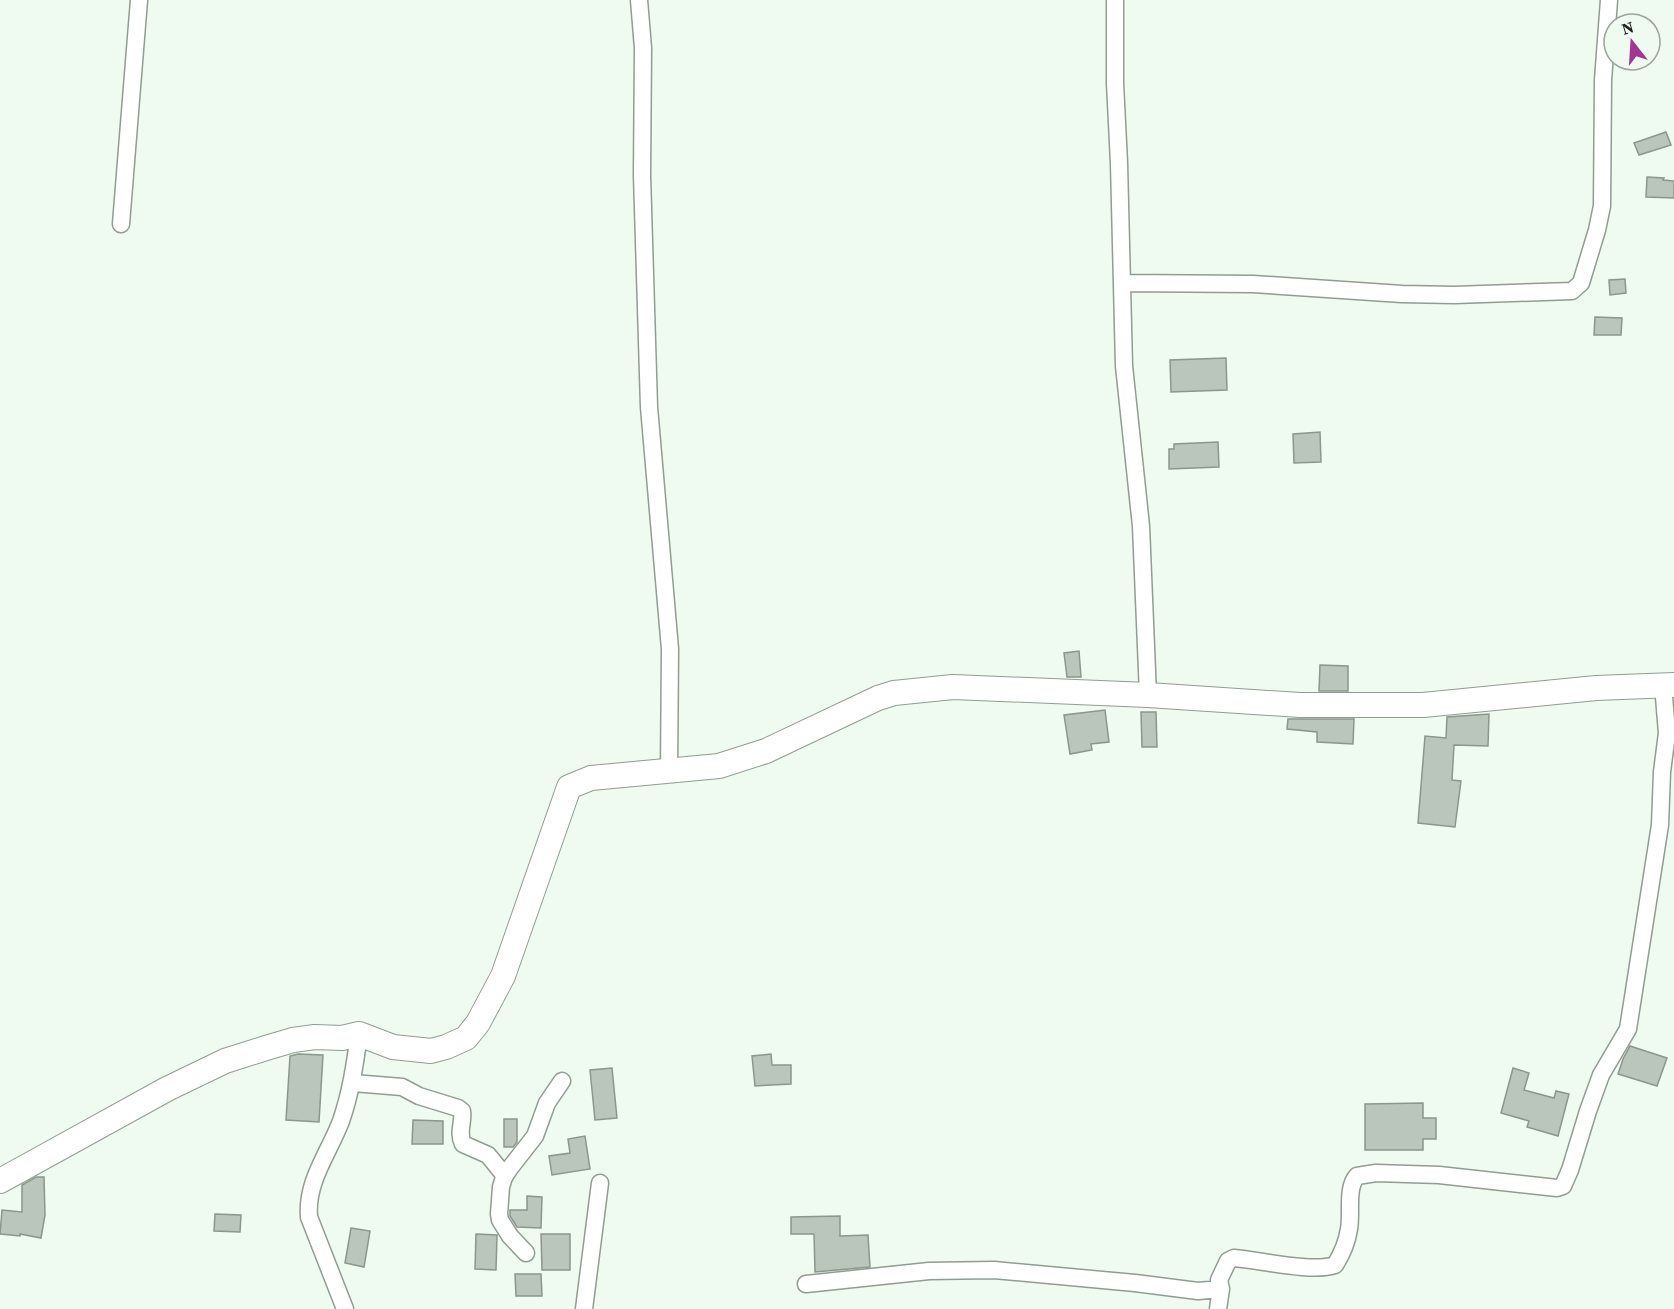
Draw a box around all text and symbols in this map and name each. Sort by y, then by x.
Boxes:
north arrow [1602,12,1662,72]
text: N [1619,15,1637,40]

